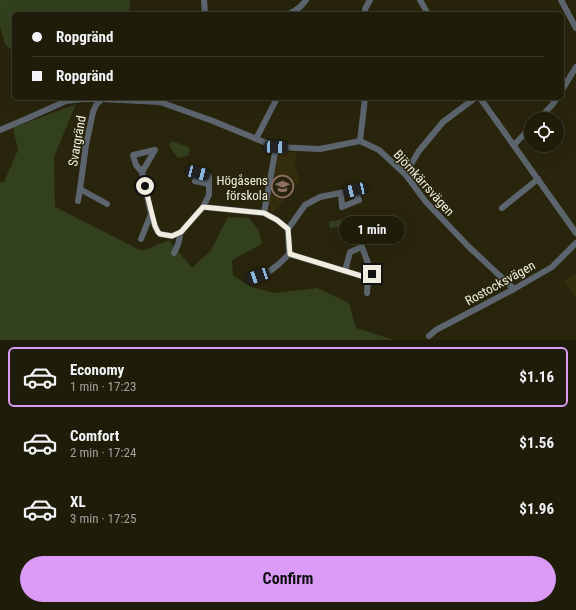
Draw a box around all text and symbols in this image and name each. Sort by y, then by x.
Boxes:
text: Ropgränd [56,28,113,46]
text: Ropgränd [56,67,113,85]
map controls [524,112,564,152]
button: locate [524,112,564,152]
street label: Svargränd [65,114,89,168]
car [264,141,288,153]
street label: Björnkärrsvägen [391,147,457,219]
car [185,164,211,182]
place label: Högåsens förskola [217,173,268,203]
school or university icon: Högåsens förskola [270,174,296,200]
route start [136,177,154,195]
car [342,181,368,199]
callout: 1 min [339,216,405,244]
text: 1 min [358,222,386,237]
street label: Rostocksvägen [462,258,538,308]
route end [363,265,381,283]
car [245,266,271,286]
icon: car [22,359,58,395]
text: Economy [70,361,124,379]
text: $1.16 [519,368,554,386]
text: 1 min · 17:23 [70,379,136,394]
icon: car [22,425,58,461]
text: Comfort [70,427,119,445]
text: $1.56 [519,434,554,452]
text: 2 min · 17:24 [70,445,136,460]
icon: car [22,491,58,527]
text: XL [70,493,86,511]
text: $1.96 [519,500,554,518]
text: 3 min · 17:25 [70,511,136,526]
button: Confirm [20,556,556,602]

